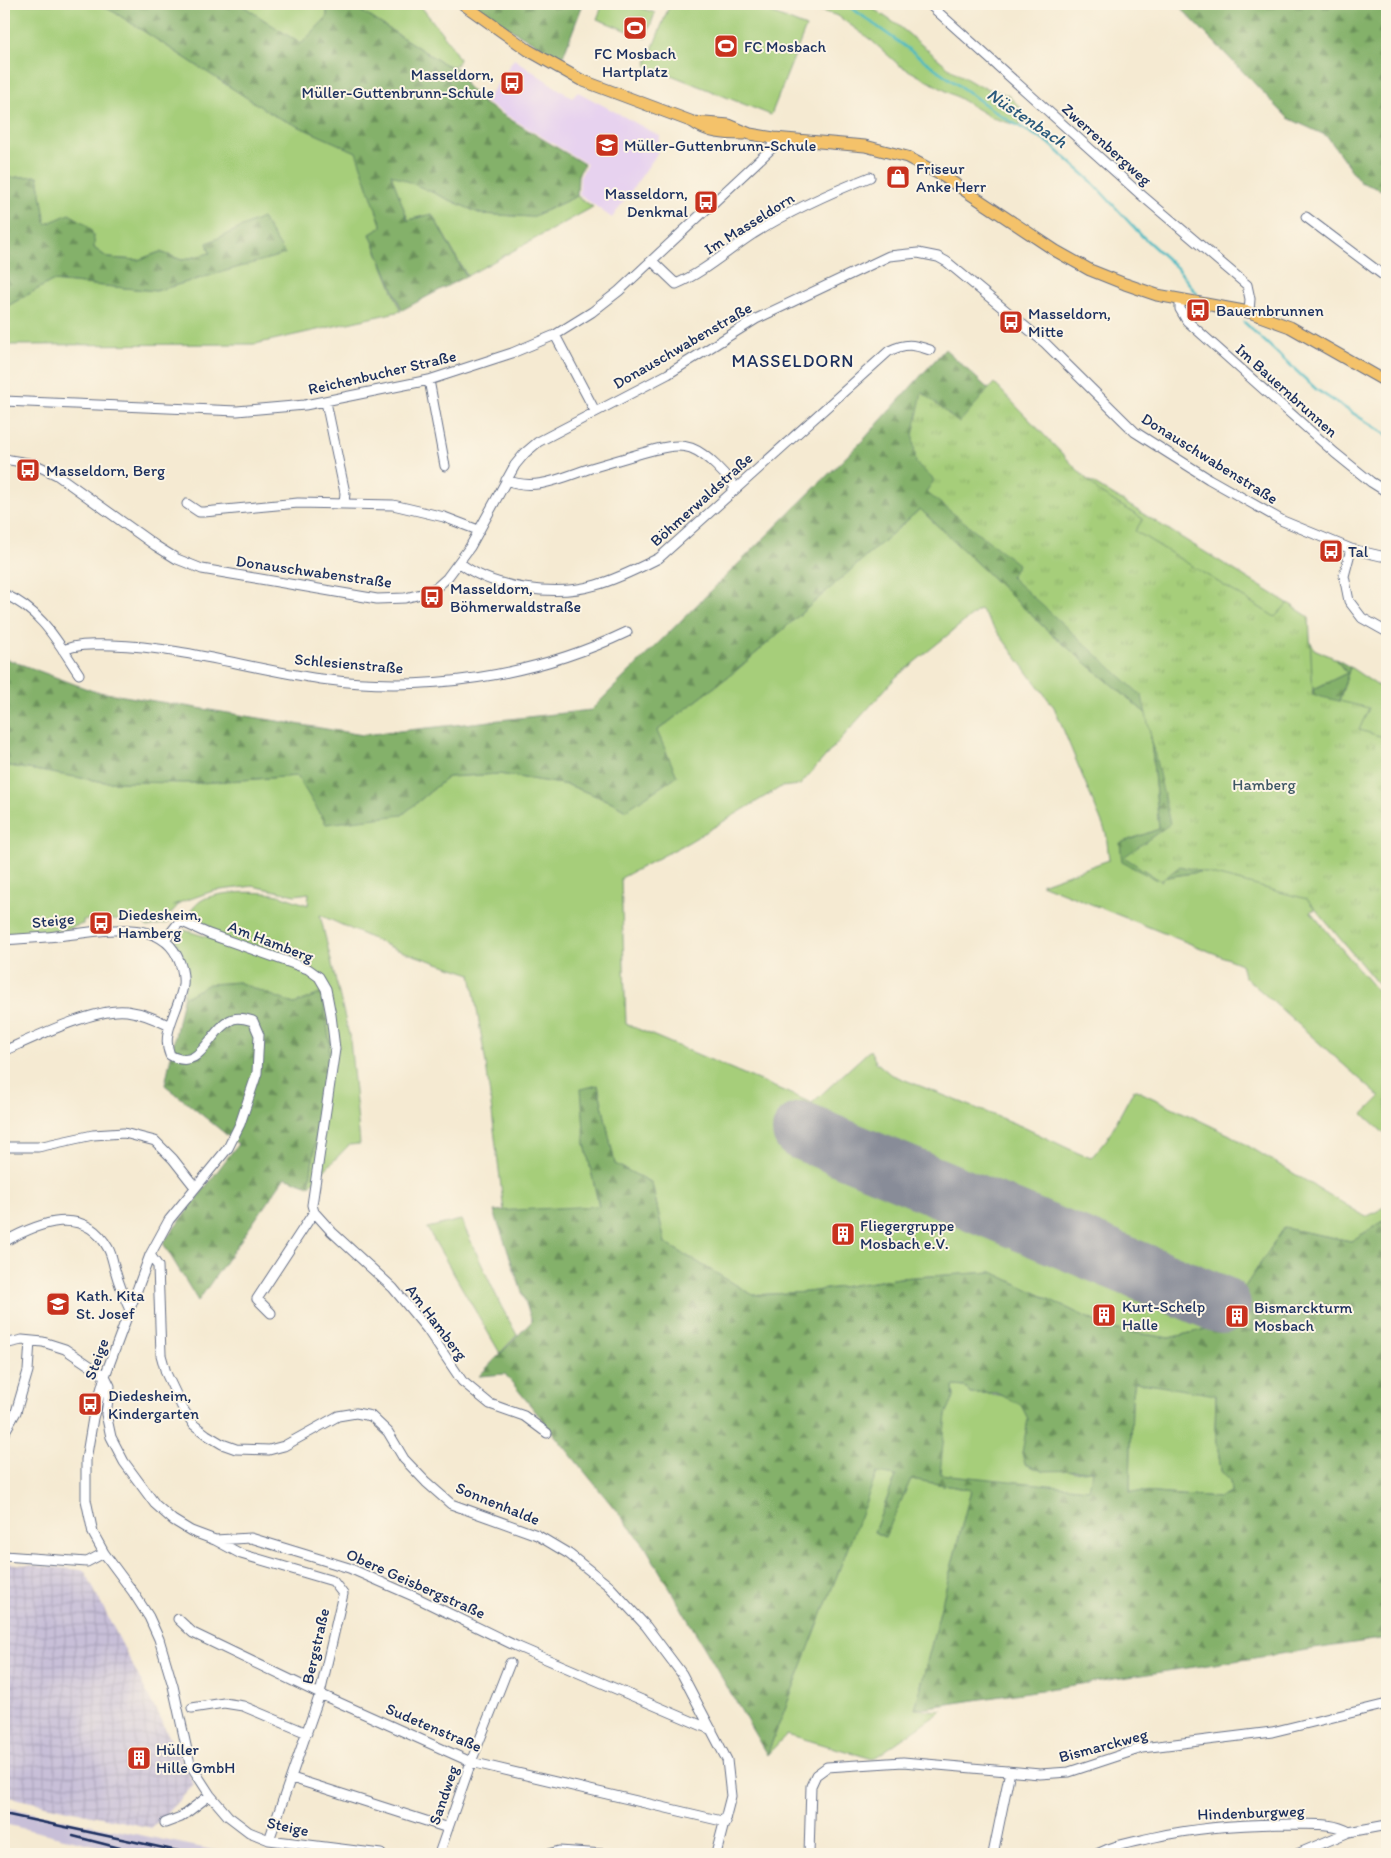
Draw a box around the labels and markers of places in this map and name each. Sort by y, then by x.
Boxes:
sports icon: FC Mosbach Hartplatz [622,15,648,41]
sports icon: FC Mosbach [713,33,739,59]
place label: FC Mosbach [744,37,827,56]
place label: FC Mosbach Hartplatz [594,44,676,81]
place label: Masseldorn, Müller-Guttenbrunn-Schule [302,65,494,102]
bus stop icon: Masseldorn, Müller-Guttenbrunn-Schule [499,70,525,96]
school or university icon: Müller-Guttenbrunn-Schule [594,132,620,158]
place label: Müller-Guttenbrunn-Schule [624,136,816,155]
place label: Friseur Anke Herr [916,159,987,196]
shop icon: Friseur Anke Herr [885,164,911,190]
place label: Masseldorn, Denkmal [605,184,688,221]
bus stop icon: Masseldorn, Denkmal [693,189,719,215]
bus stop icon: Bauernbrunnen [1185,297,1211,323]
place label: Bauernbrunnen [1216,301,1324,320]
place label: Masseldorn, Mitte [1028,304,1111,341]
bus stop icon: Masseldorn, Mitte [998,309,1024,335]
bus stop icon: Masseldorn, Berg [15,457,41,483]
place label: Masseldorn, Berg [46,461,166,480]
bus stop icon: Tal [1318,538,1344,564]
place label: Tal [1348,542,1369,561]
place label: Masseldorn, Böhmerwaldstraße [450,579,581,616]
bus stop icon: Masseldorn, Böhmerwaldstraße [419,584,445,610]
place label: Diedesheim, Hamberg [118,905,201,942]
bus stop icon: Diedesheim, Hamberg [88,910,114,936]
place label: Fliegergruppe Mosbach e.V. [860,1216,954,1253]
building icon: Fliegergruppe Mosbach e.V. [830,1221,856,1247]
place label: Kath. Kita St. Josef [76,1286,145,1323]
school or university icon: Kath. Kita St. Josef [45,1291,71,1317]
place label: Kurt-Schelp Halle [1122,1297,1205,1334]
place label: Bismarckturm Mosbach [1254,1298,1353,1335]
building icon: Kurt-Schelp Halle [1091,1302,1117,1328]
building icon: Bismarckturm Mosbach [1224,1303,1250,1329]
place label: Diedesheim, Kindergarten [108,1386,199,1423]
bus stop icon: Diedesheim, Kindergarten [77,1391,103,1417]
place label: Hüller Hille GmbH [156,1740,235,1777]
building icon: Hüller Hille GmbH [126,1745,152,1771]

